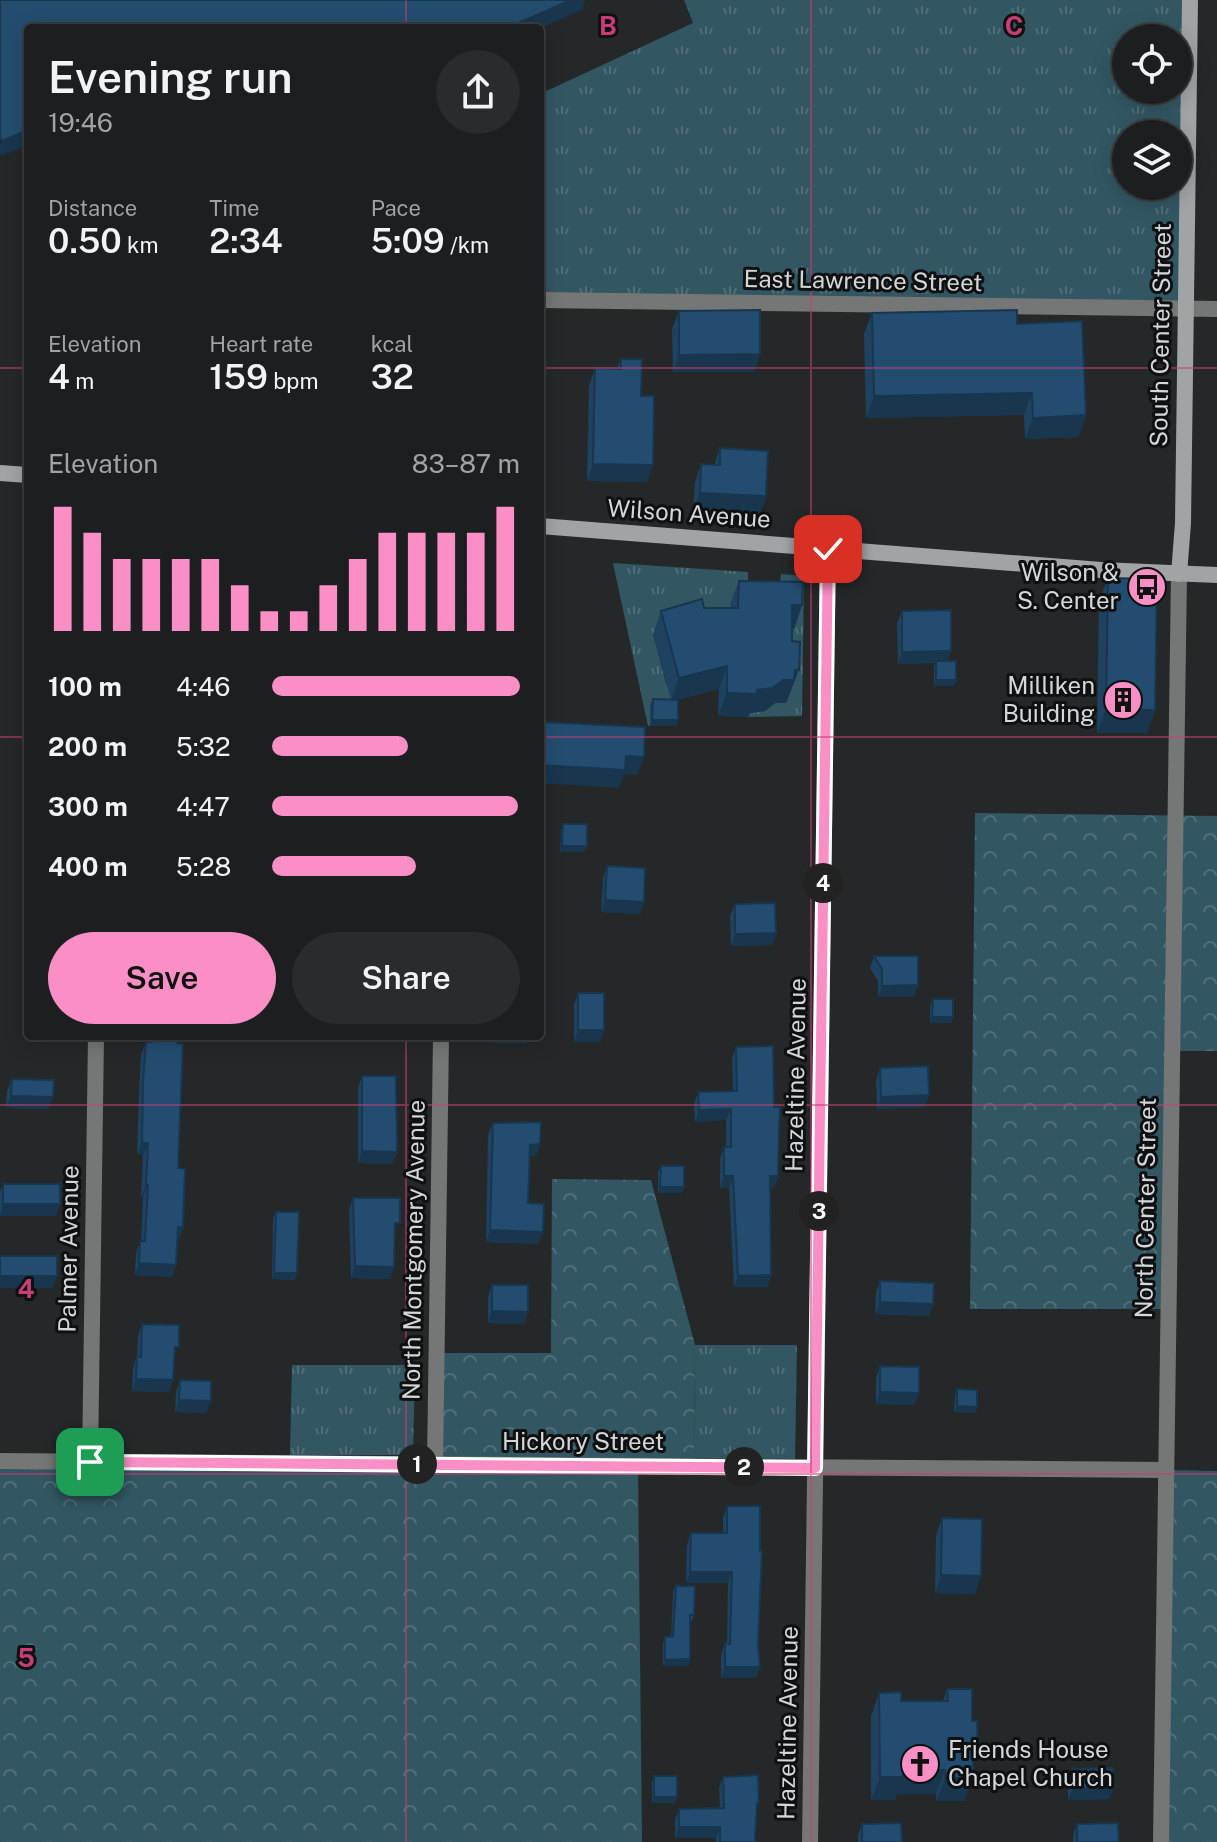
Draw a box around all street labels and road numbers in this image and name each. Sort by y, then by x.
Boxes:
street label: South Center Street [1144,223,1176,447]
street label: East Lawrence Street [743,264,983,296]
street label: Wilson Avenue [606,493,772,533]
street label: Hazeltine Avenue [779,978,811,1172]
street label: North Center Street [1129,1097,1161,1319]
street label: North Montgomery Avenue [396,1100,430,1400]
street label: Palmer Avenue [53,1165,83,1333]
street label: Hickory Street [502,1427,664,1455]
street label: Hazeltine Avenue [771,1626,803,1820]

